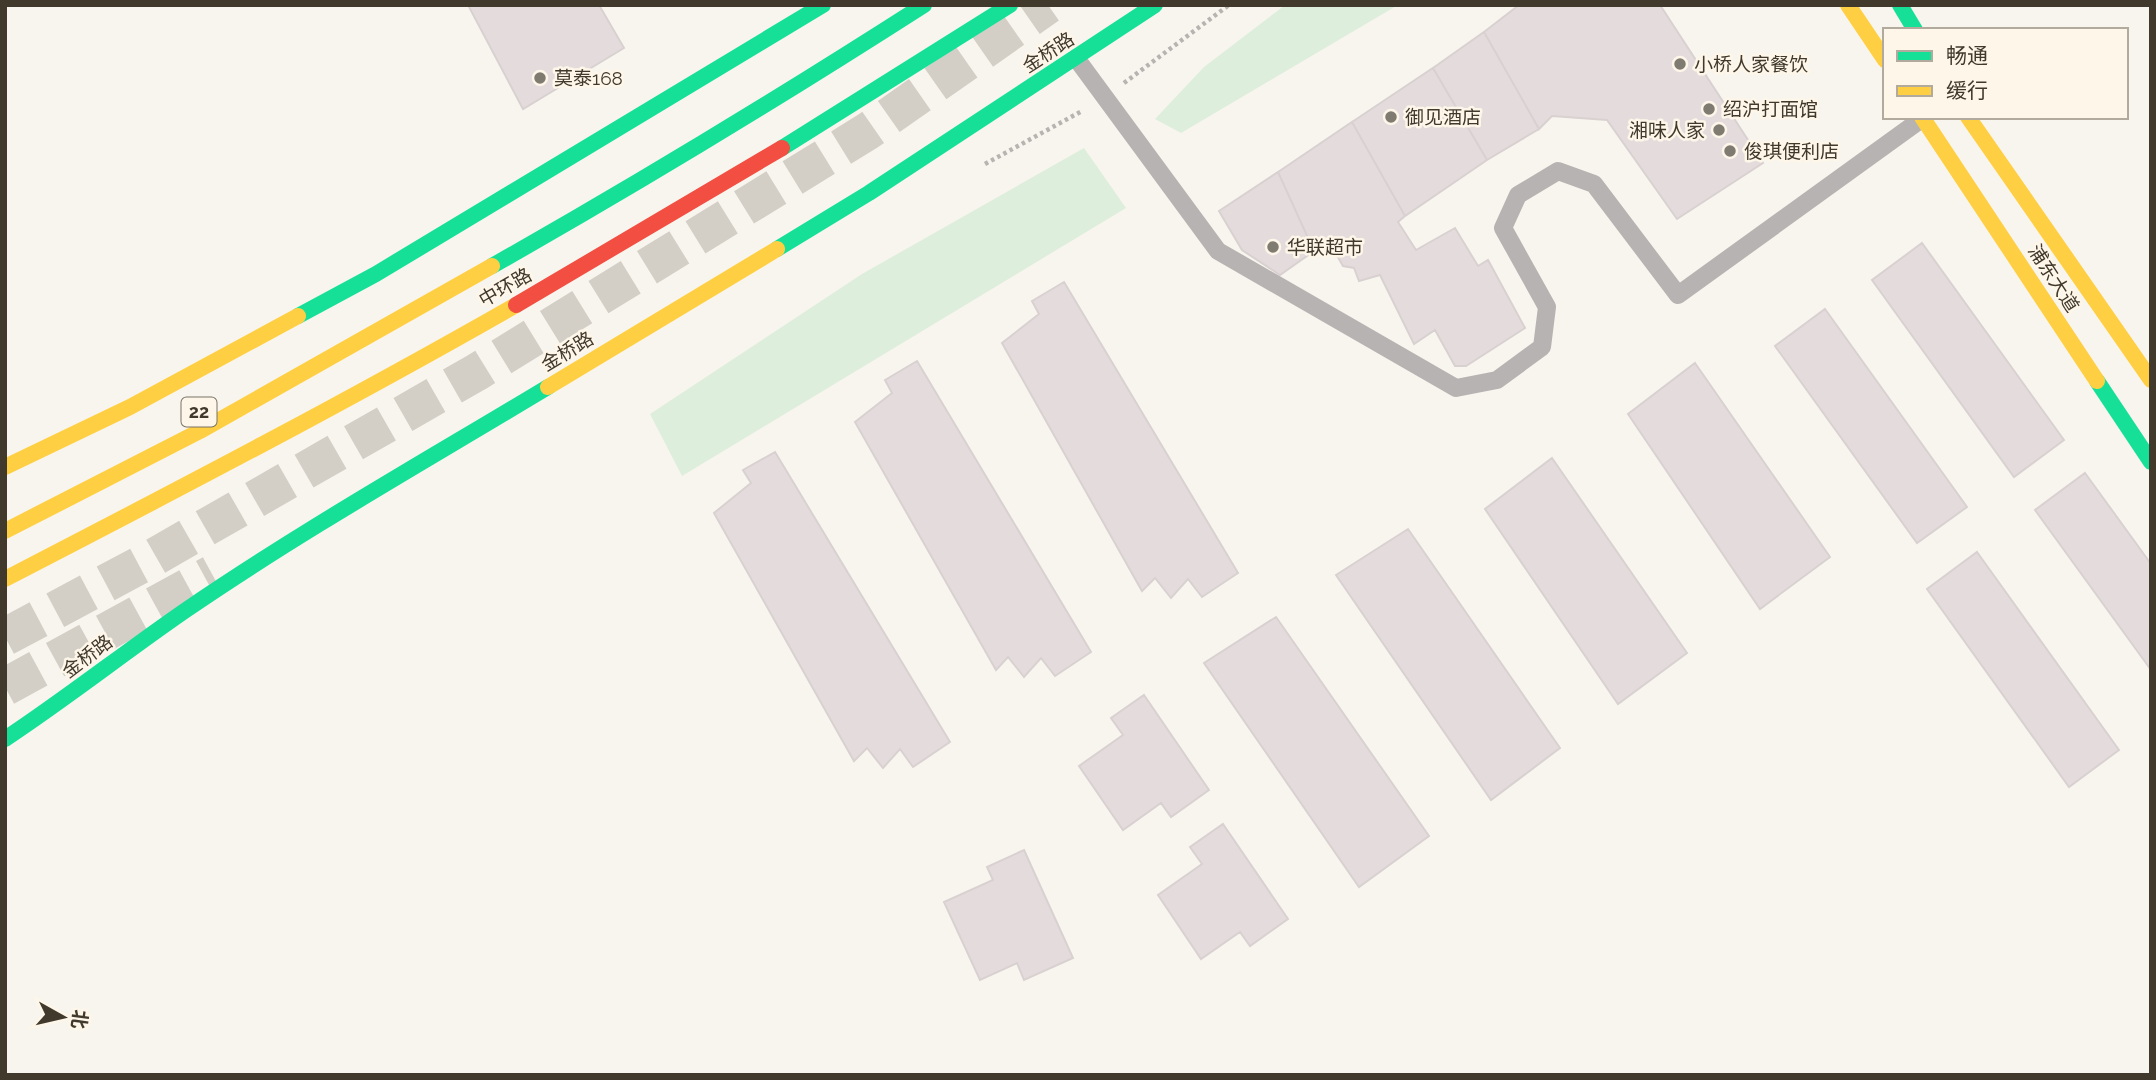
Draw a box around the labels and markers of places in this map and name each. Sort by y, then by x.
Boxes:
place label: 小桥人家餐饮 [1694,53,1808,75]
marker: 小桥人家餐饮 [1672,56,1688,72]
place label: 莫泰168 [554,67,623,89]
marker: 莫泰168 [532,70,548,86]
place label: 绍沪打面馆 [1723,98,1818,120]
marker: 绍沪打面馆 [1701,101,1717,117]
place label: 御见酒店 [1405,106,1481,128]
marker: 御见酒店 [1383,109,1399,125]
place label: 湘味人家 [1629,119,1705,141]
marker: 湘味人家 [1711,122,1727,138]
place label: 俊琪便利店 [1744,140,1839,162]
marker: 俊琪便利店 [1722,143,1738,159]
place label: 华联超市 [1287,236,1363,258]
marker: 华联超市 [1265,239,1281,255]

